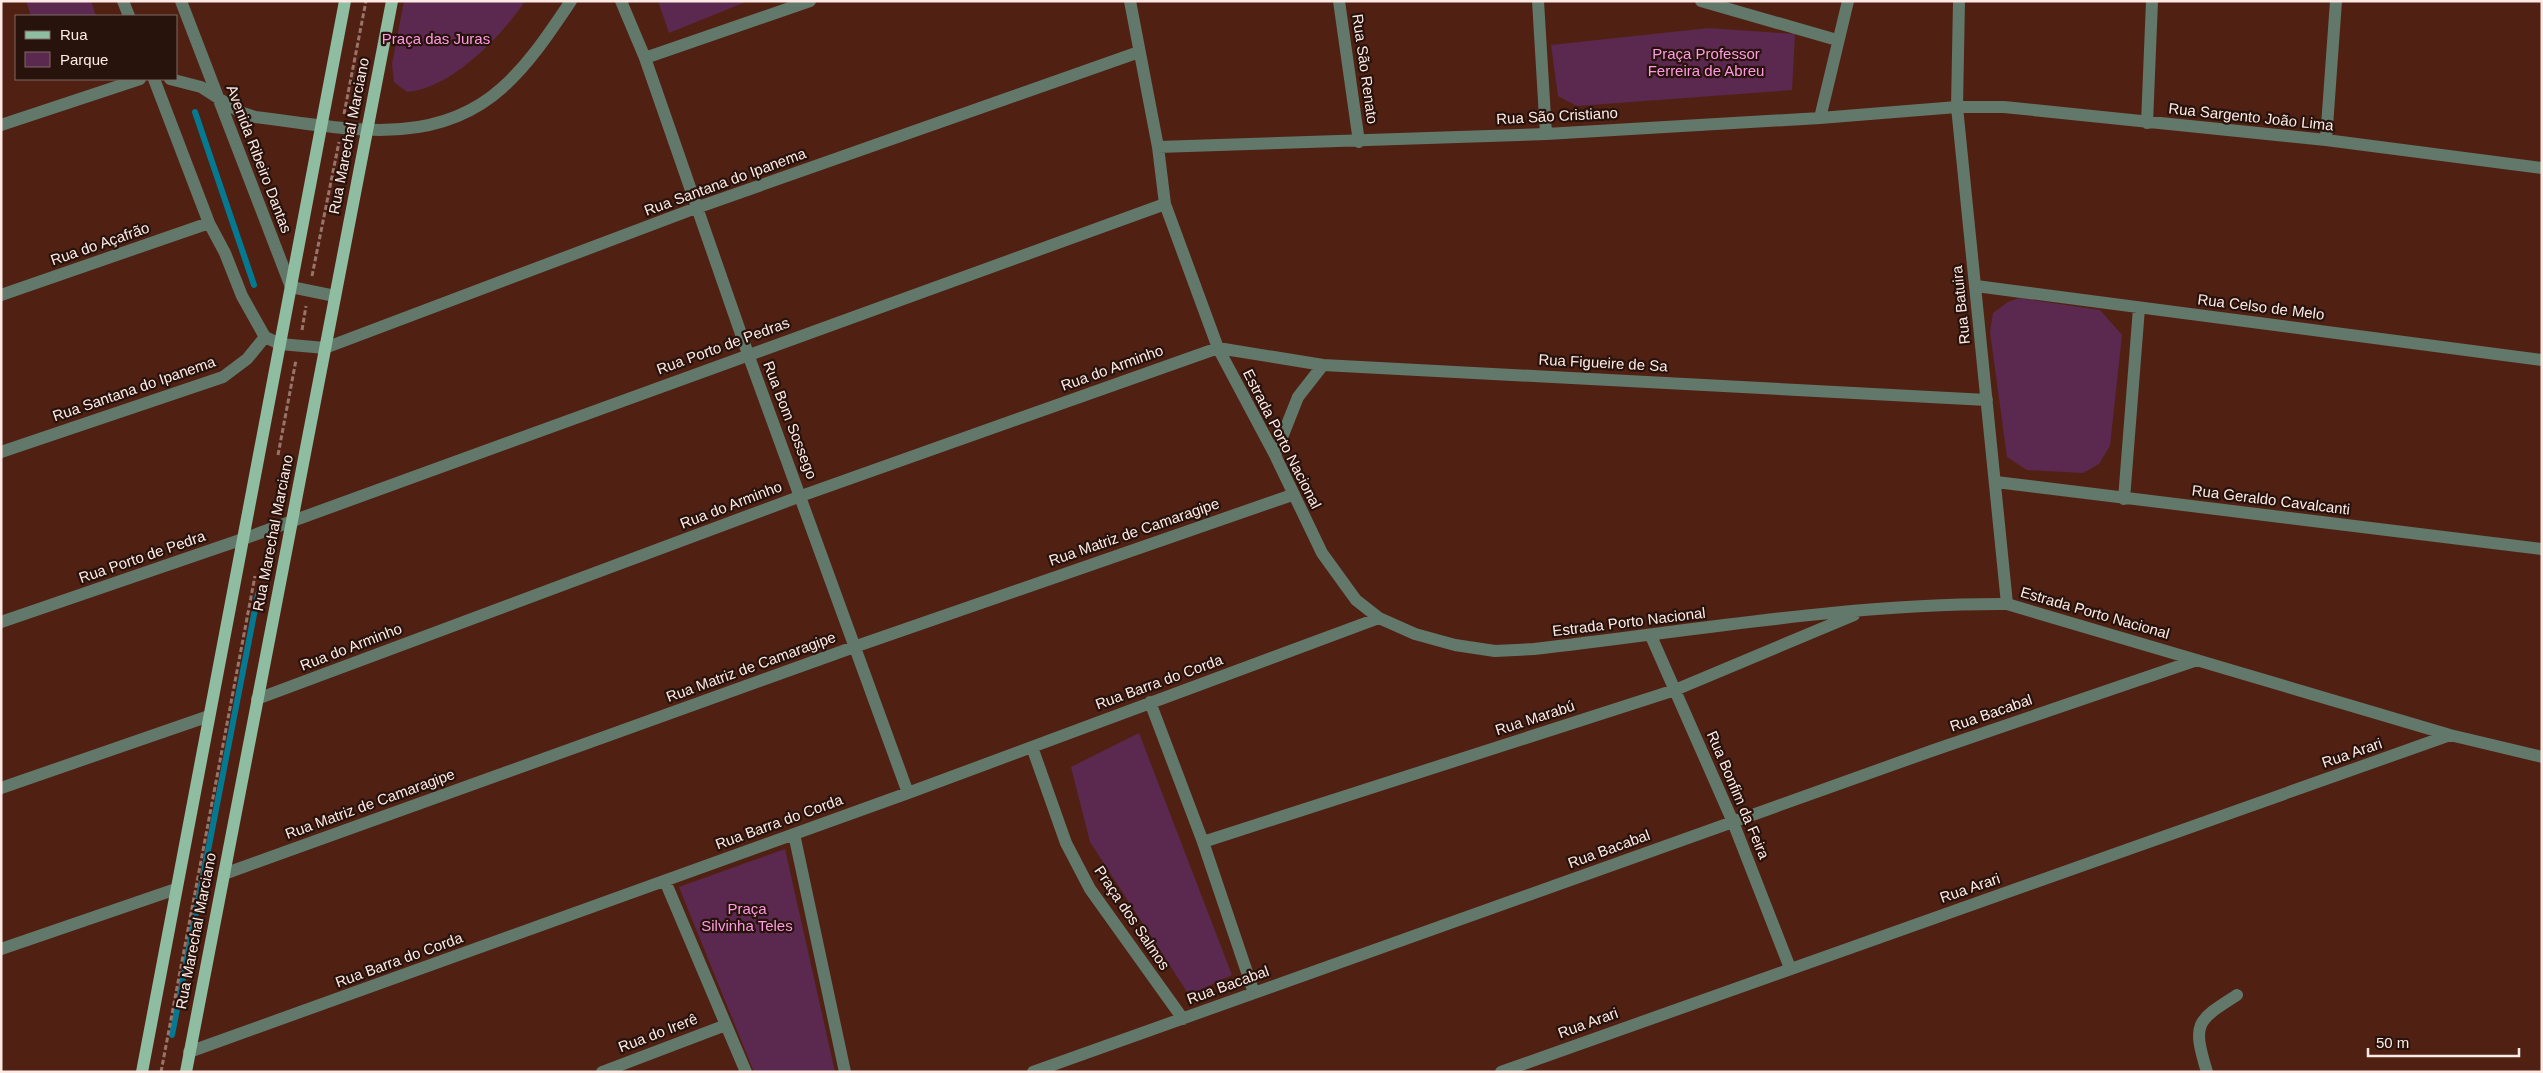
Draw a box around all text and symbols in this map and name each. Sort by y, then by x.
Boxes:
street label: Rua São Renato [1349,13,1382,125]
legend [15,15,178,80]
text: Rua [60,26,88,43]
park label: Praça das Juras [382,30,490,47]
park label: Praça Professor Ferreira de Abreu [1648,45,1764,79]
text: Parque [60,51,108,68]
street label: Rua Marechal Marciano [325,56,372,216]
street label: Avenida Ribeiro Dantas [223,82,296,235]
street label: Rua Sargento João Lima [2168,99,2335,134]
street label: Rua São Cristiano [1496,104,1618,127]
street label: Rua Santana do Ipanema [642,144,809,219]
street label: Rua do Açafrão [48,219,151,268]
street label: Rua Batuira [1948,264,1973,345]
street label: Rua Celso de Melo [2197,290,2325,323]
street label: Rua Porto de Pedras [654,314,792,377]
street label: Rua do Arminho [1058,341,1165,394]
street label: Rua Figueire de Sa [1538,351,1669,374]
street label: Rua Santana do Ipanema [50,352,218,424]
street label: Rua Bom Sossego [760,358,821,481]
street label: Estrada Porto Nacional [1240,366,1325,511]
street label: Rua Marechal Marciano [249,453,296,613]
street label: Rua do Arminho [678,477,784,532]
street label: Rua Geraldo Cavalcanti [2191,481,2351,518]
street label: Rua Matriz de Camaragipe [1046,494,1221,569]
street label: Rua Porto de Pedra [76,527,208,586]
street label: Estrada Porto Nacional [2019,583,2172,642]
street label: Estrada Porto Nacional [1551,604,1707,639]
street label: Rua do Arminho [298,619,404,674]
street label: Rua Matriz de Camaragipe [664,628,838,705]
street label: Rua Barra do Corda [1093,650,1225,712]
street label: Rua Bacabal [1947,691,2034,735]
street label: Rua Marabú [1493,697,1577,738]
street label: Rua Bonfim da Feira [1704,728,1773,862]
street label: Rua Arari [2320,734,2384,771]
street label: Rua Matriz de Camaragipe [283,765,457,842]
street label: Rua Barra do Corda [713,790,845,852]
street label: Rua Bacabal [1566,826,1652,871]
street label: Rua Marechal Marciano [172,851,219,1011]
street label: Praça dos Salmos [1091,863,1173,973]
street label: Rua Arari [1938,869,2002,906]
park label: Praça Silvinha Teles [701,900,793,934]
street label: Rua Barra do Corda [333,928,465,990]
street label: Rua Bacabal [1185,962,1271,1007]
street label: Rua Arari [1556,1004,1620,1041]
street label: Rua do Irerê [616,1010,700,1055]
scale bar [2368,1026,2519,1058]
text: 50 m [2376,1034,2409,1051]

